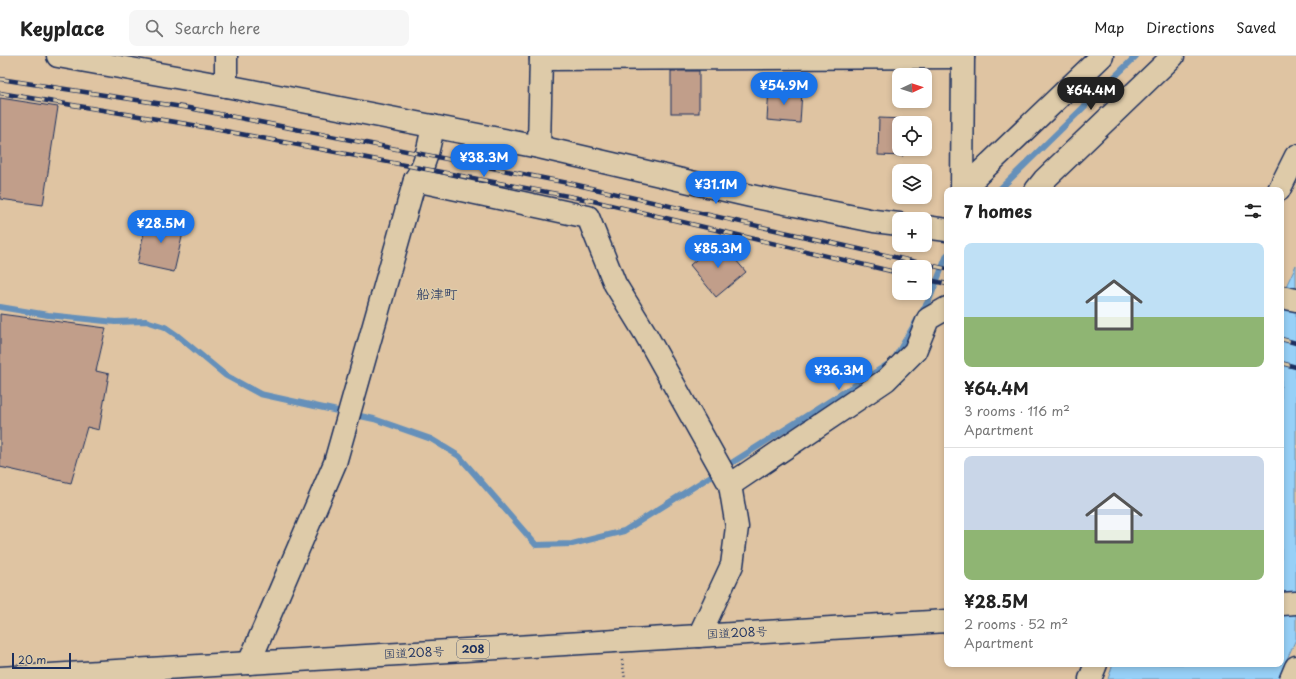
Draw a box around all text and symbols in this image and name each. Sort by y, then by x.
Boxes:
search box [129,10,409,46]
text: Keyplace [20,14,105,42]
text: Search here [175,16,260,39]
icon: search [143,17,165,39]
text: Map [1094,17,1124,38]
text: Directions [1146,17,1214,38]
text: Saved [1236,17,1276,38]
north arrow [892,68,932,108]
map controls [892,68,932,300]
pin: ¥54.9M [751,72,817,106]
text: ¥54.9M [760,75,808,94]
pin: ¥64.4M [1058,77,1124,111]
text: ¥64.4M [1066,80,1116,99]
button: locate [892,116,932,156]
pin: ¥38.3M [451,144,517,178]
text: ¥38.3M [460,147,508,166]
button: layers [892,164,932,204]
pin: ¥31.1M [683,171,749,205]
text: ¥31.1M [695,174,737,193]
text: 7 homes [964,198,1032,224]
icon: filters [1242,200,1264,222]
pin: ¥28.5M [128,210,194,244]
button: + [892,212,932,252]
text: ¥28.5M [136,213,186,232]
pin: ¥85.3M [685,235,751,269]
text: ¥85.3M [694,238,742,257]
button: − [892,260,932,300]
icon: home [1078,269,1150,341]
district label: 船津町 [416,283,458,304]
pin: ¥36.3M [806,357,872,391]
text: ¥36.3M [814,360,864,379]
text: ¥64.4M [964,375,1029,401]
text: 3 rooms · 116 m² [964,401,1070,420]
text: Apartment [964,420,1033,439]
icon: home [1078,482,1150,554]
text: ¥28.5M [964,588,1028,614]
text: 2 rooms · 52 m² [964,614,1068,633]
street label: 国道208号 [706,621,768,643]
text: Apartment [964,633,1033,652]
road number: 208 [457,640,489,658]
street label: 国道208号 [383,641,445,663]
scale bar [12,651,71,670]
text: 20 m [18,651,46,668]

